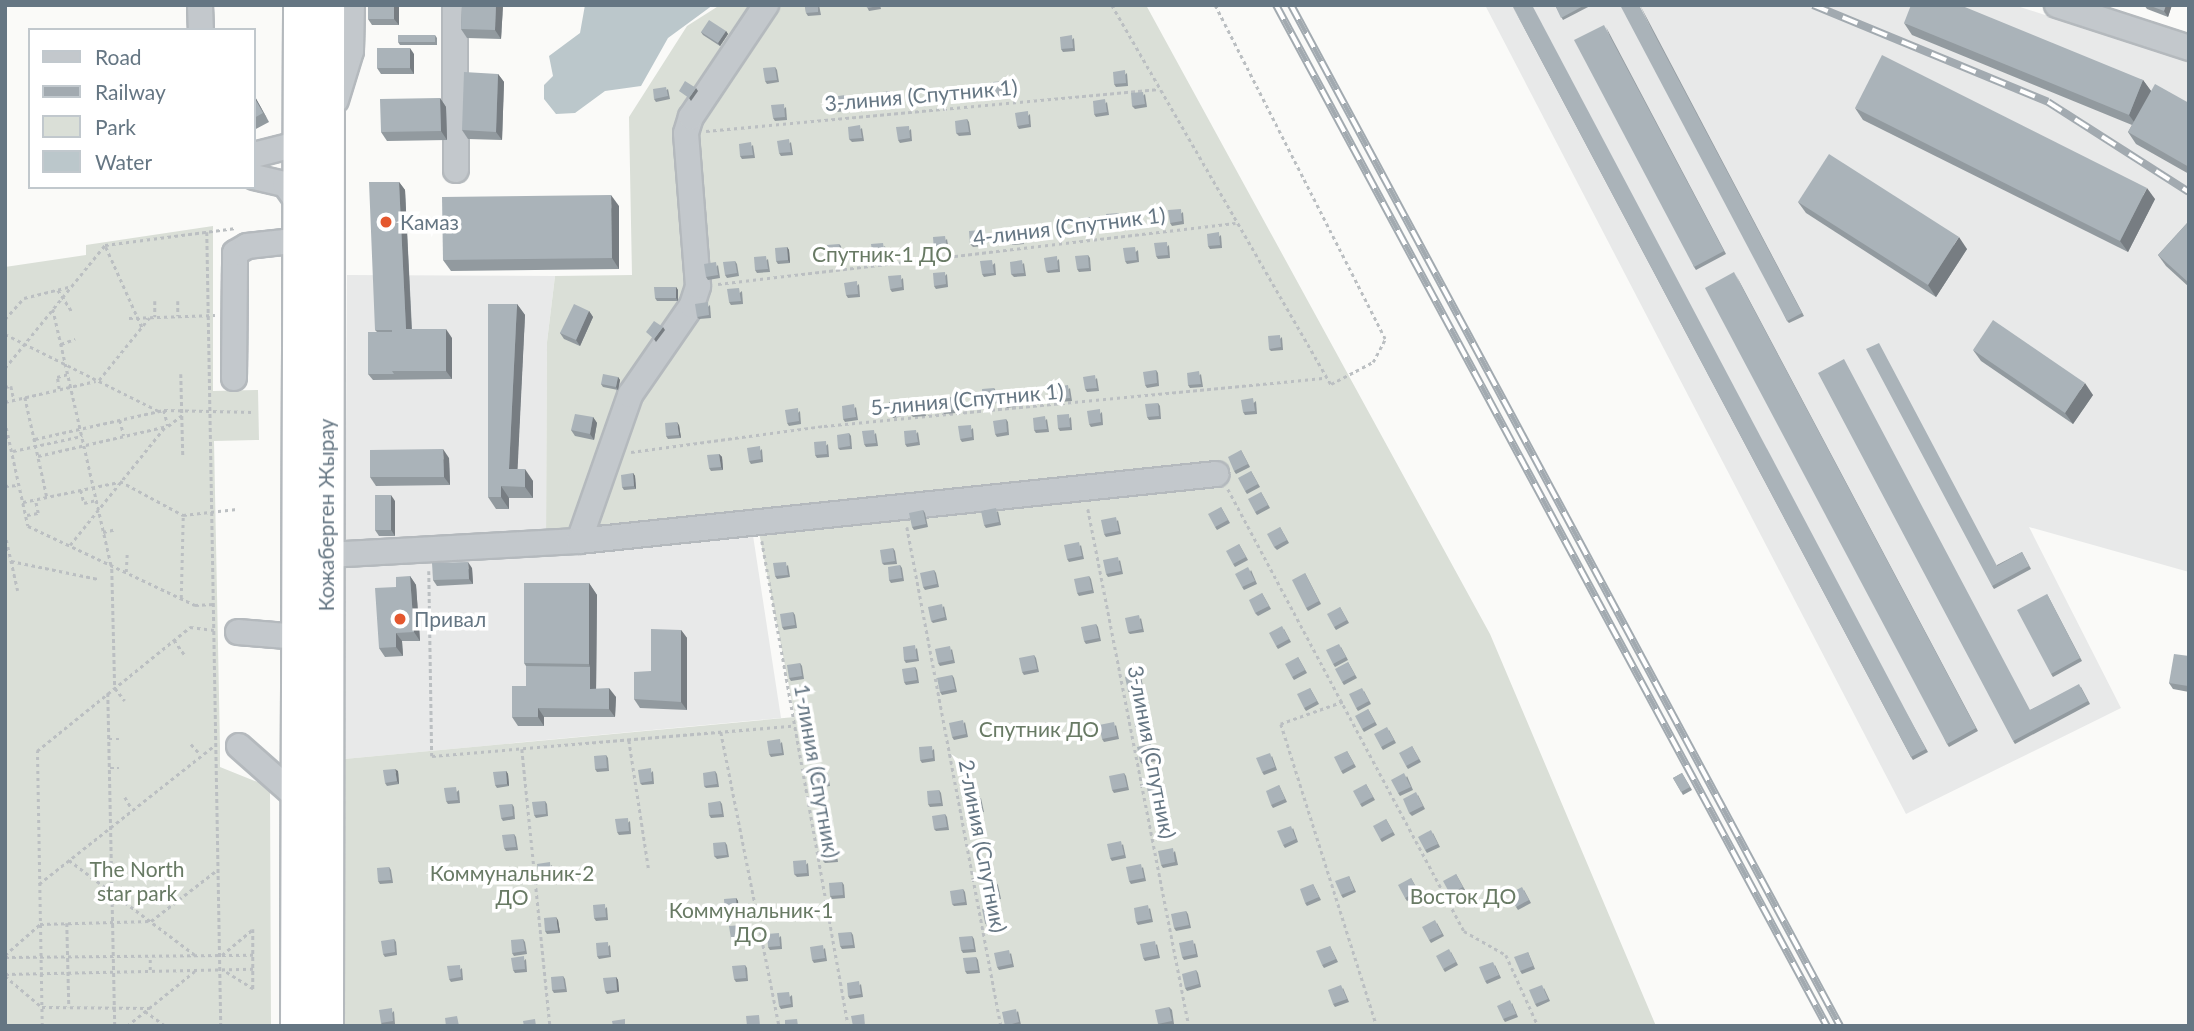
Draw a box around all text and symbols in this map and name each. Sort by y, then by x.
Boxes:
legend [28,28,256,189]
text: Road [95,44,142,69]
street label: 3-линия (Спутник 1) [824,74,1018,116]
text: Railway [95,79,166,104]
text: Park [95,114,136,139]
text: Water [95,149,152,174]
street label: 4-линия (Спутник 1) [971,202,1167,250]
place label: Камаз [400,209,459,235]
marker: Камаз [378,214,394,230]
park label: Спутник-1 ДО [812,241,952,267]
street label: 5-линия (Спутник 1) [870,378,1064,420]
street label: Кожаберген Жырау [313,419,339,611]
place label: Привал [414,606,486,632]
marker: Привал [392,611,408,627]
street label: 3-линия (Спутник) [1123,663,1181,841]
street label: 1-линия (Спутник) [789,682,845,860]
park label: Спутник ДО [979,716,1099,742]
street label: 2-линия (Спутник) [954,757,1012,935]
park label: The North star park [90,856,184,906]
park label: Коммунальник-2 ДО [430,860,594,910]
park label: Восток ДО [1410,883,1516,909]
park label: Коммунальник-1 ДО [669,897,833,947]

